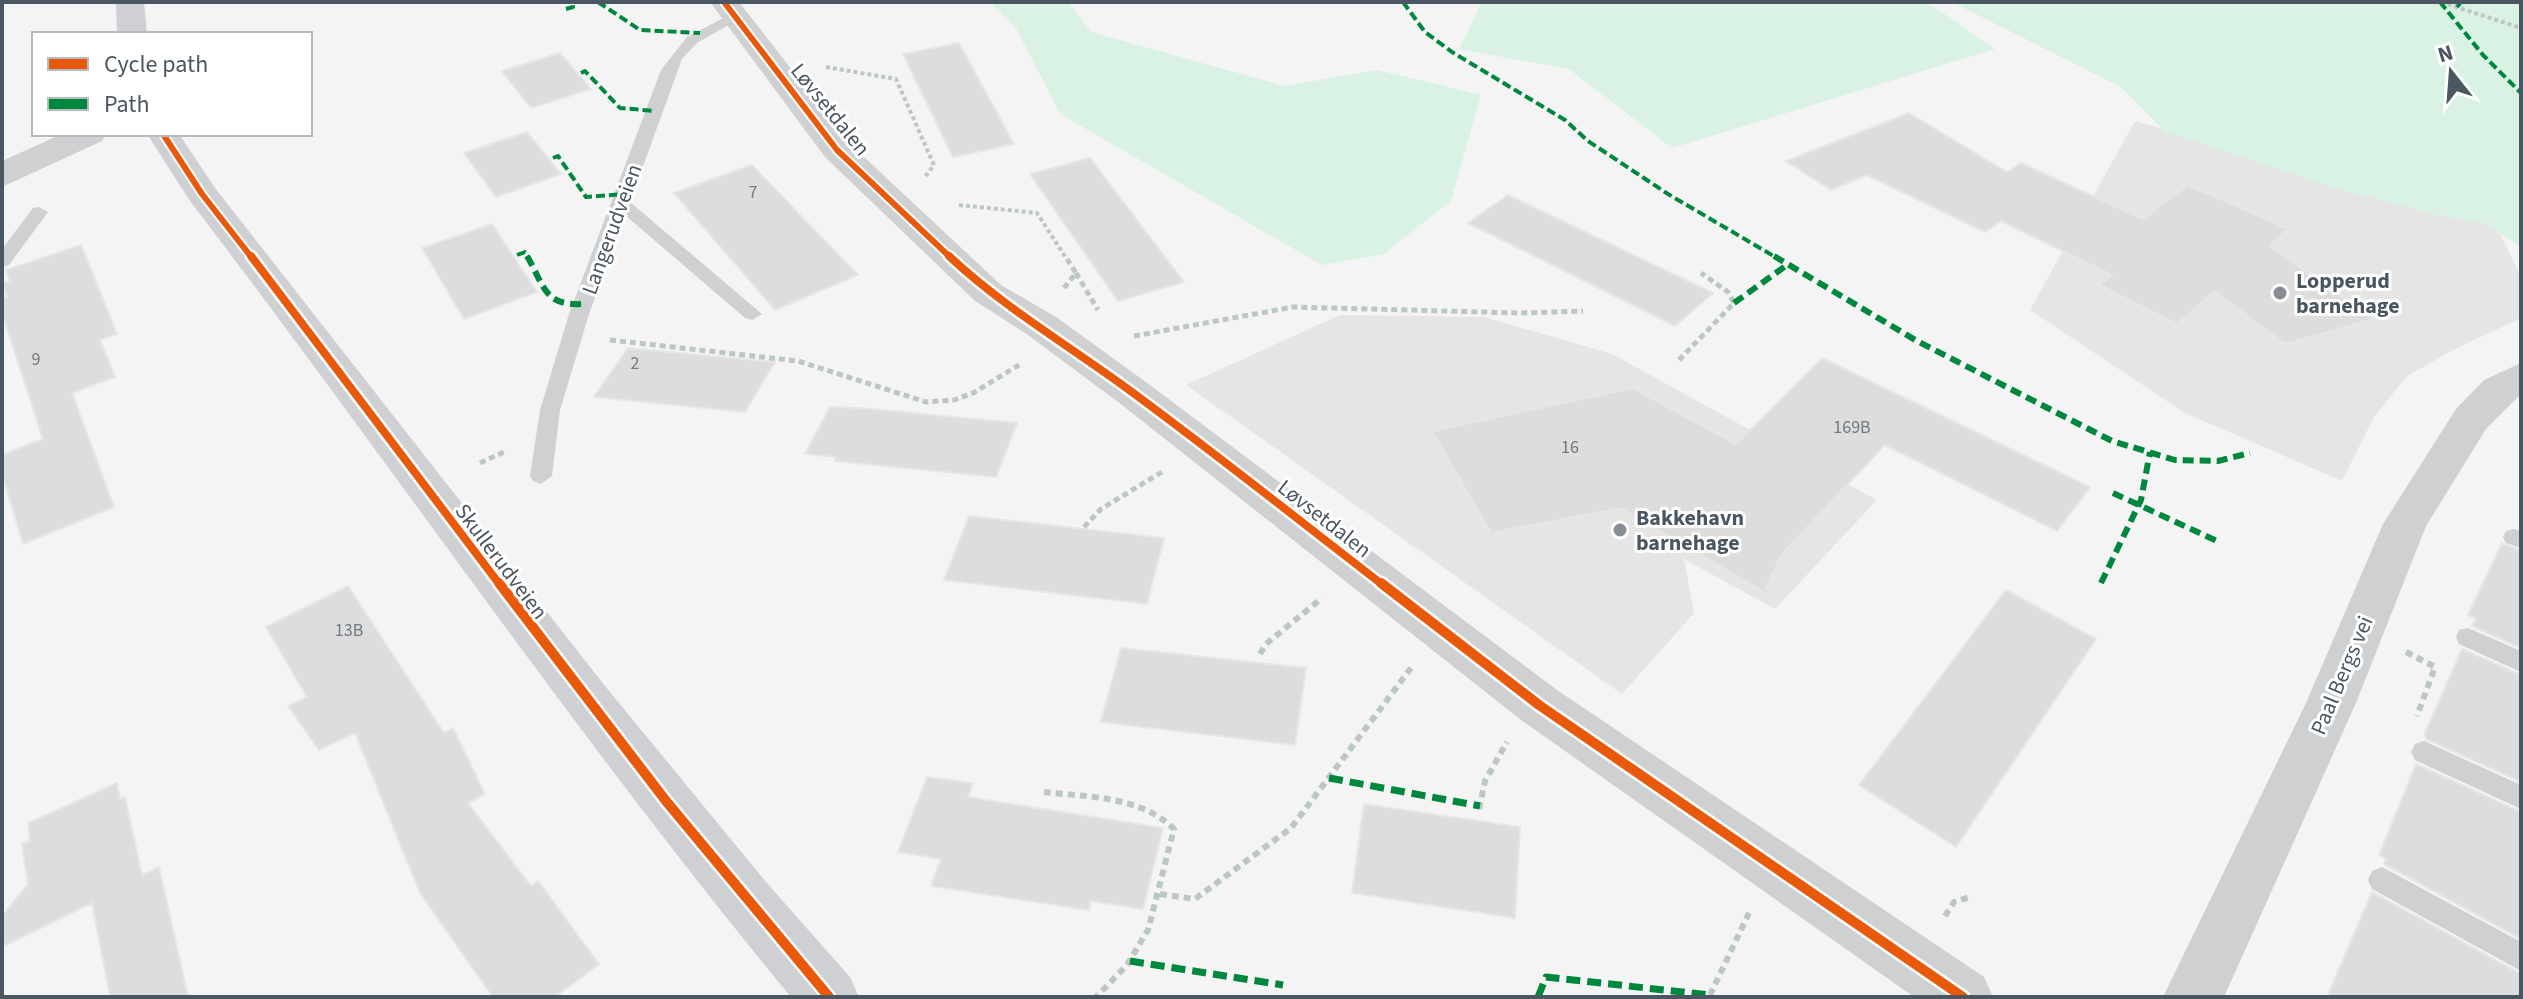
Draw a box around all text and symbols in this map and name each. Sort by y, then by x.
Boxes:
legend [32,32,312,136]
north arrow [2411,32,2491,112]
text: N [2434,36,2457,71]
text: Cycle path [104,47,208,82]
street label: Løvsetdalen [783,56,878,163]
text: Path [104,87,150,122]
street label: Langerudveien [574,160,650,299]
house number: 7 [749,180,758,205]
place label: Lopperud barnehage [2296,265,2400,322]
marker: Lopperud barnehage [2271,284,2289,302]
house number: 9 [32,347,41,372]
house number: 2 [631,351,640,376]
house number: 169B [1833,415,1871,440]
house number: 16 [1561,435,1579,460]
street label: Løvsetdalen [1271,472,1378,566]
street label: Skullerudveien [447,497,555,626]
place label: Bakkehavn barnehage [1636,502,1744,559]
marker: Bakkehavn barnehage [1611,521,1629,539]
street label: Paal Bergs vei [2303,611,2381,740]
house number: 13B [335,618,363,643]

